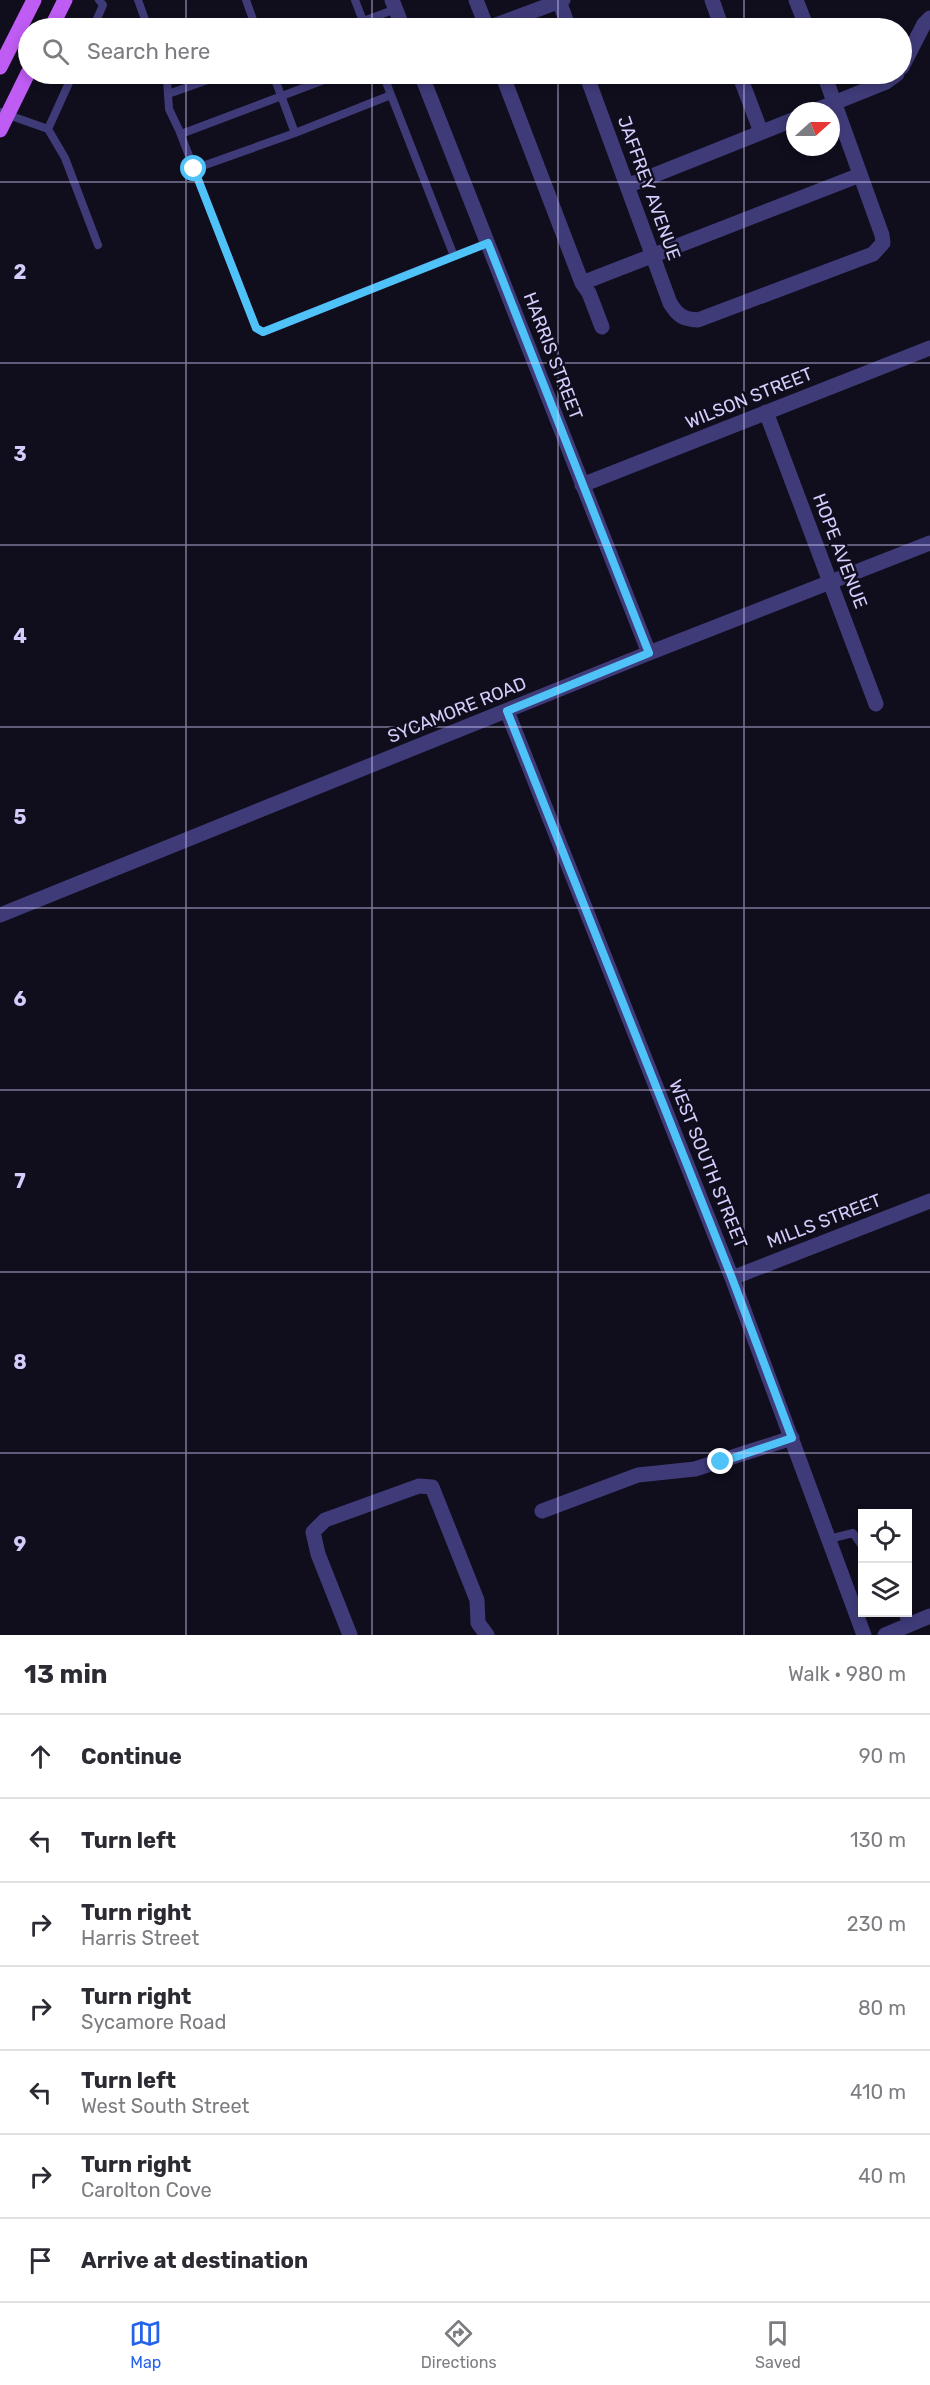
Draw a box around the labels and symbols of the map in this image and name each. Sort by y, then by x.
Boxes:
north arrow [786,102,840,156]
street label: JAFFREY AVENUE [613,113,685,263]
route start [180,155,206,181]
text: 2 [14,260,27,284]
street label: HARRIS STREET [519,289,587,423]
street label: WILSON STREET [682,362,816,434]
text: 3 [13,442,27,466]
street label: HOPE AVENUE [808,490,872,612]
text: 4 [13,624,27,648]
street label: SYCAMORE ROAD [384,672,530,748]
text: 5 [14,805,27,829]
text: 6 [13,987,27,1011]
street label: WEST SOUTH STREET [664,1076,752,1252]
text: 7 [14,1169,26,1193]
street label: MILLS STREET [764,1189,884,1253]
text: 8 [13,1350,27,1374]
route end [707,1448,733,1474]
text: 9 [14,1532,27,1556]

